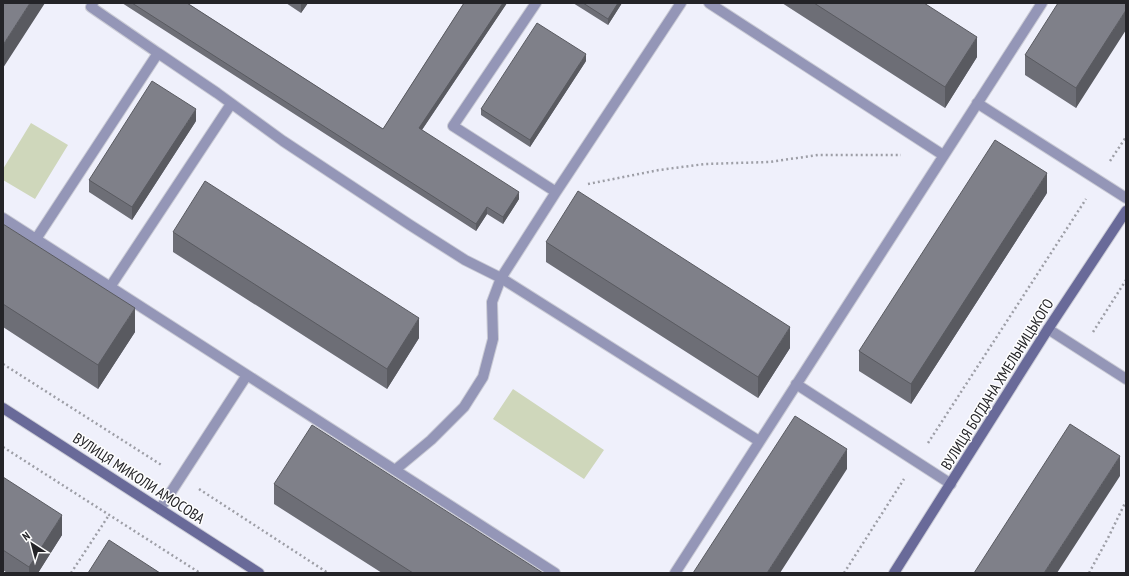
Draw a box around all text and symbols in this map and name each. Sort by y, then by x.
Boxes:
street label: ВУЛИЦЯ БОГДАНА ХМЕЛЬНИЦЬКОГО [936,295,1058,473]
street label: ВУЛИЦЯ МИКОЛИ АМОСОВА [70,428,209,528]
north arrow [12,524,52,564]
text: N [20,528,33,543]

